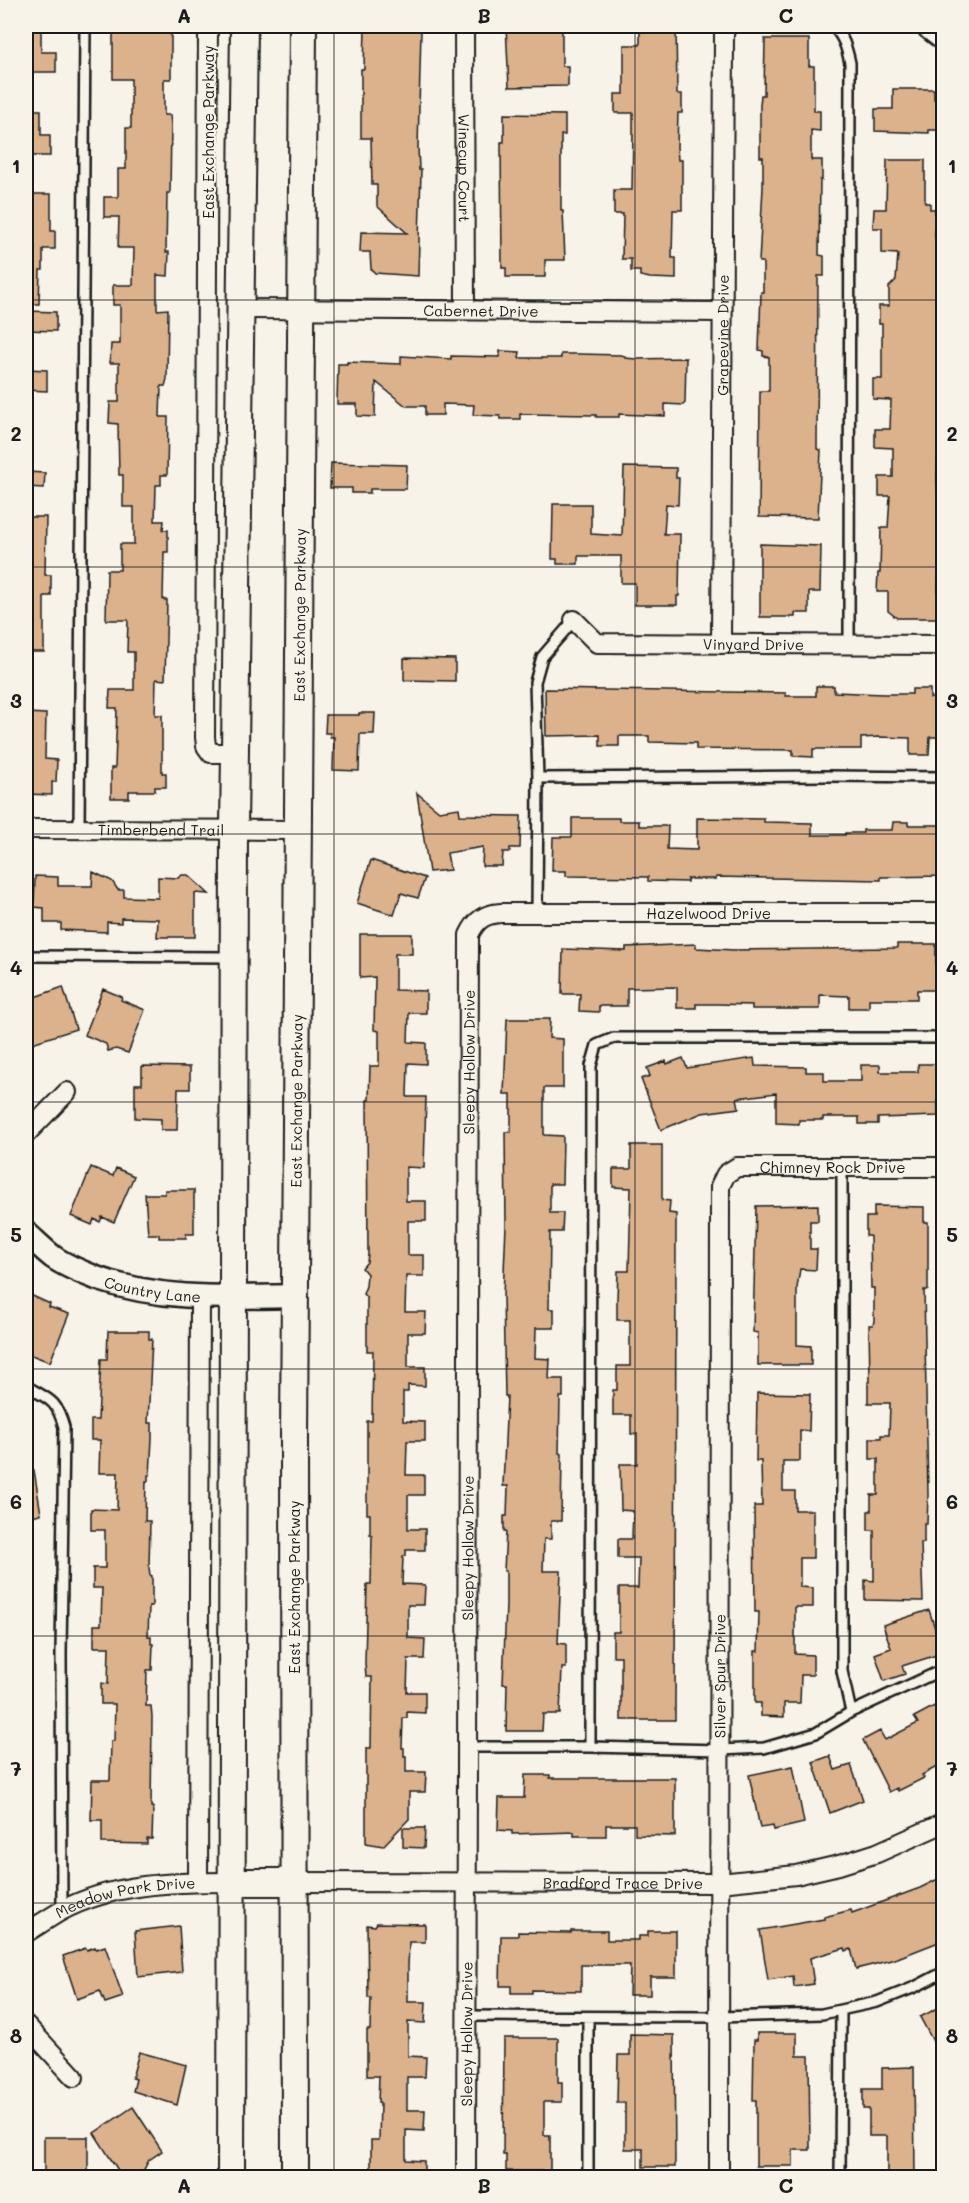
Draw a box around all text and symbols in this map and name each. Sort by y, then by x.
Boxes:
text: A [177,2,191,28]
text: B [477,2,491,28]
text: C [779,2,794,28]
street label: East Exchange Parkway [198,45,218,219]
street label: Winecup Court [454,114,475,222]
text: 1 [12,152,20,178]
text: 1 [948,152,956,178]
street label: Grapevine Drive [712,274,733,396]
street label: Cabernet Drive [423,300,539,321]
text: 2 [10,420,22,446]
text: 2 [946,420,958,446]
street label: East Exchange Parkway [289,528,310,702]
street label: Vinyard Drive [703,634,804,654]
text: 3 [10,687,22,713]
text: 3 [946,687,958,713]
street label: Timberbend Trail [98,819,224,840]
street label: Hazelwood Drive [646,903,771,923]
text: 4 [10,954,23,980]
text: 4 [946,954,959,980]
street label: Sleepy Hollow Drive [459,990,479,1134]
street label: East Exchange Parkway [286,1014,307,1188]
street label: Chimney Rock Drive [760,1157,905,1177]
text: 5 [10,1221,22,1247]
text: 5 [946,1221,958,1247]
street label: Country Lane [102,1271,201,1306]
street label: Sleepy Hollow Drive [457,1476,478,1620]
text: 6 [10,1488,22,1514]
text: 6 [946,1488,958,1514]
street label: East Exchange Parkway [284,1500,304,1674]
street label: Silver Spur Drive [709,1614,730,1738]
text: 7 [10,1755,22,1781]
text: 7 [946,1755,958,1781]
street label: Meadow Park Drive [52,1872,196,1922]
street label: Bradford Trace Drive [543,1873,703,1893]
street label: Sleepy Hollow Drive [456,1962,477,2106]
text: 8 [10,2022,22,2048]
text: 8 [946,2022,958,2048]
text: A [177,2172,191,2198]
text: B [477,2172,491,2198]
text: C [779,2172,794,2198]

